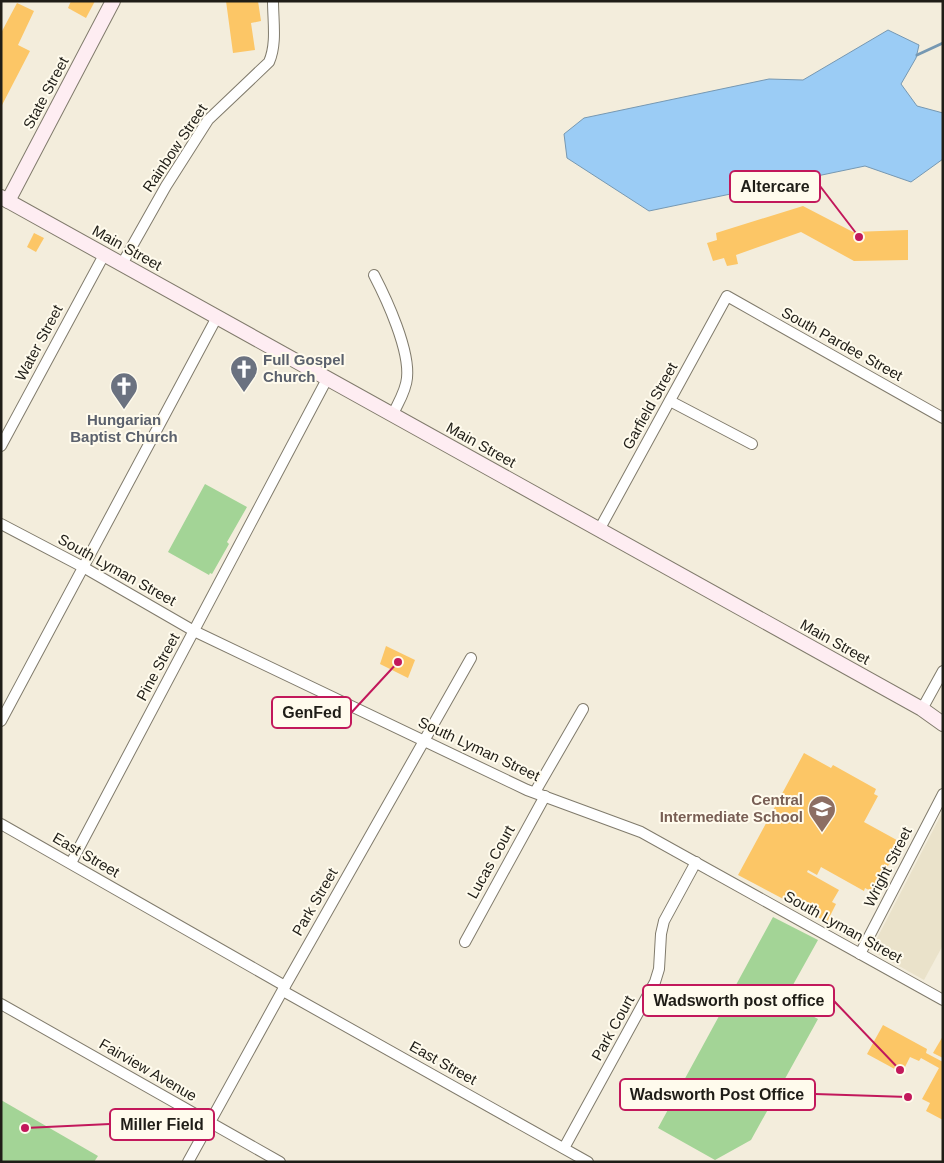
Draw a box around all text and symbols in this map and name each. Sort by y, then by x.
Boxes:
street label: State Street [19,53,72,132]
street label: Rainbow Street [139,100,211,195]
callout: Altercare [730,171,820,202]
text: Altercare [740,178,810,195]
street label: Main Street [90,222,166,274]
street label: Water Street [11,301,66,384]
street label: South Pardee Street [779,303,907,384]
place label: Full Gospel Church [263,351,345,385]
church icon: Full Gospel Church [229,354,259,393]
street label: Garfield Street [619,359,681,452]
church icon: Hungarian Baptist Church [109,371,139,410]
place label: Hungarian Baptist Church [70,411,178,445]
street label: Main Street [444,419,520,471]
street label: South Lyman Street [55,530,180,609]
street label: Main Street [798,616,874,668]
street label: Pine Street [133,629,183,704]
callout: GenFed [272,697,351,728]
text: GenFed [282,704,342,721]
street label: South Lyman Street [416,713,543,784]
place label: Central Intermediate School [660,791,803,825]
school or university icon: Central Intermediate School [807,794,837,833]
street label: Lucas Court [464,822,518,901]
street label: Wright Street [860,823,915,910]
street label: East Street [50,829,123,881]
street label: Park Street [288,864,341,938]
street label: South Lyman Street [781,887,906,966]
callout: Wadsworth post office [643,985,834,1016]
street label: Park Court [588,992,638,1063]
text: Wadsworth post office [654,992,825,1009]
street label: Fairview Avenue [96,1035,200,1104]
street label: East Street [407,1037,481,1088]
callout: Wadsworth Post Office [620,1079,815,1110]
text: Wadsworth Post Office [630,1086,804,1103]
callout: Miller Field [110,1109,214,1140]
text: Miller Field [120,1116,204,1133]

